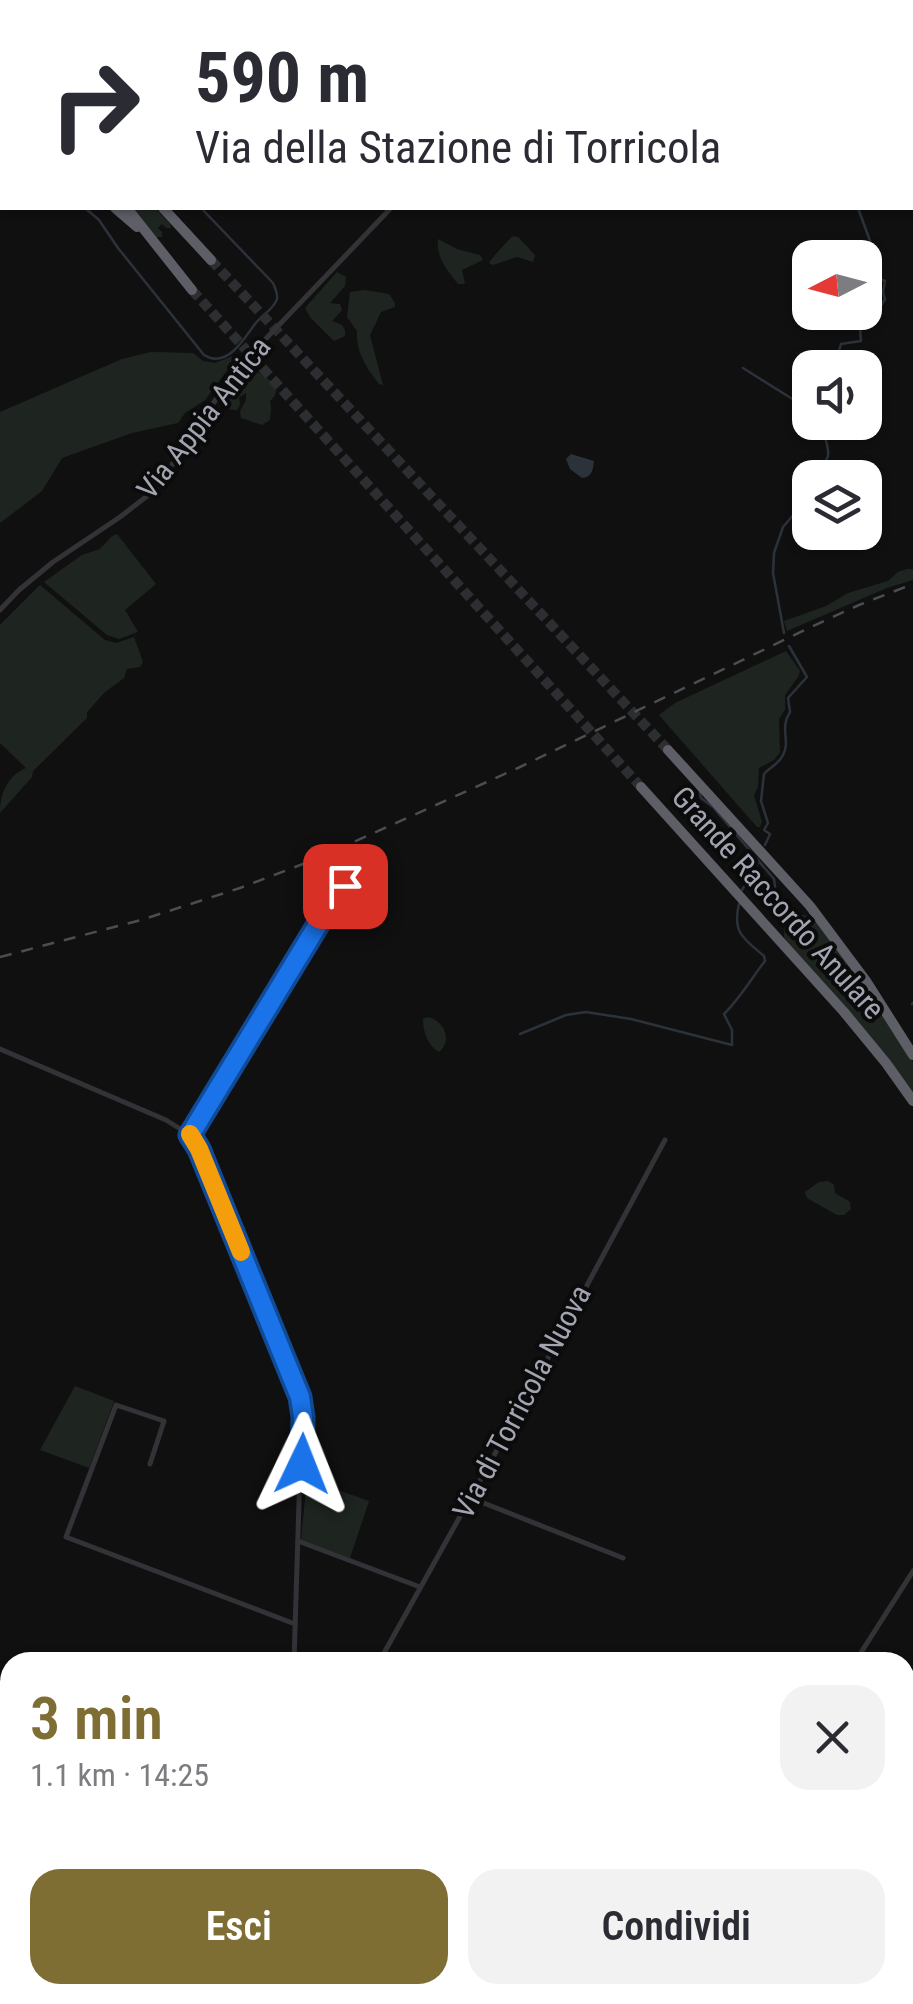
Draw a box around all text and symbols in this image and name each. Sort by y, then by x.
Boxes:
text: 590 m [195,37,369,119]
icon: right [30,40,160,170]
text: Via della Stazione di Torricola [195,121,721,174]
north arrow [792,240,882,330]
map controls [792,240,882,550]
street label: Via Appia Antica [130,330,278,506]
button: sound [792,350,882,440]
button: layers [792,460,882,550]
street label: Grande Raccordo Anulare [665,779,892,1026]
pin [303,844,388,929]
icon: arrive [318,859,373,914]
street label: Via di Torricola Nuova [445,1279,598,1524]
position arrow [250,1412,354,1516]
text: 3 min [30,1683,163,1754]
button: close [780,1685,885,1790]
text: 1.1 km · 14:25 [30,1756,209,1794]
button: Esci [30,1869,448,1984]
button: Condividi [468,1869,885,1984]

